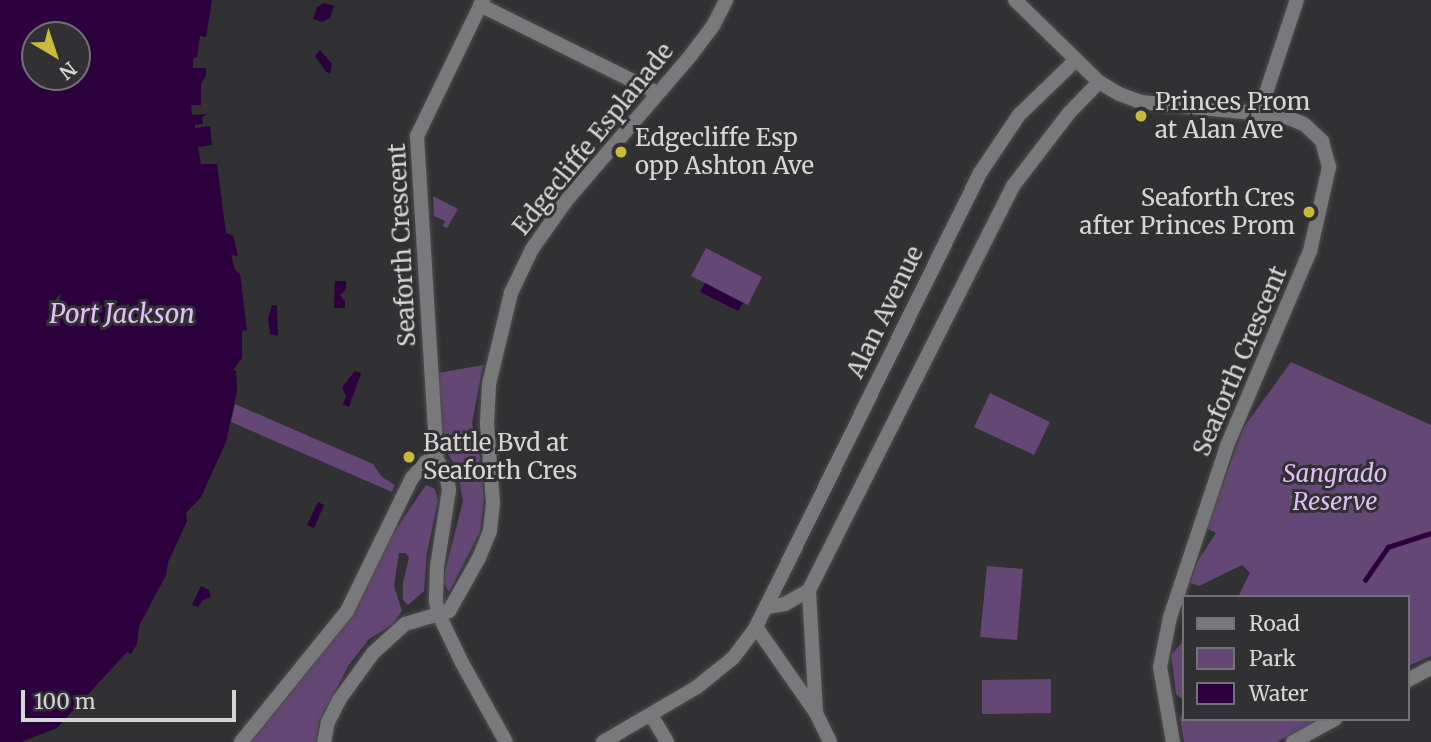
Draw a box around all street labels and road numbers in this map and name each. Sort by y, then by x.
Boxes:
street label: Edgecliffe Esplanade [507,37,679,241]
street label: Seaforth Crescent [382,143,422,347]
street label: Alan Avenue [841,241,929,383]
street label: Seaforth Crescent [1187,262,1293,460]

